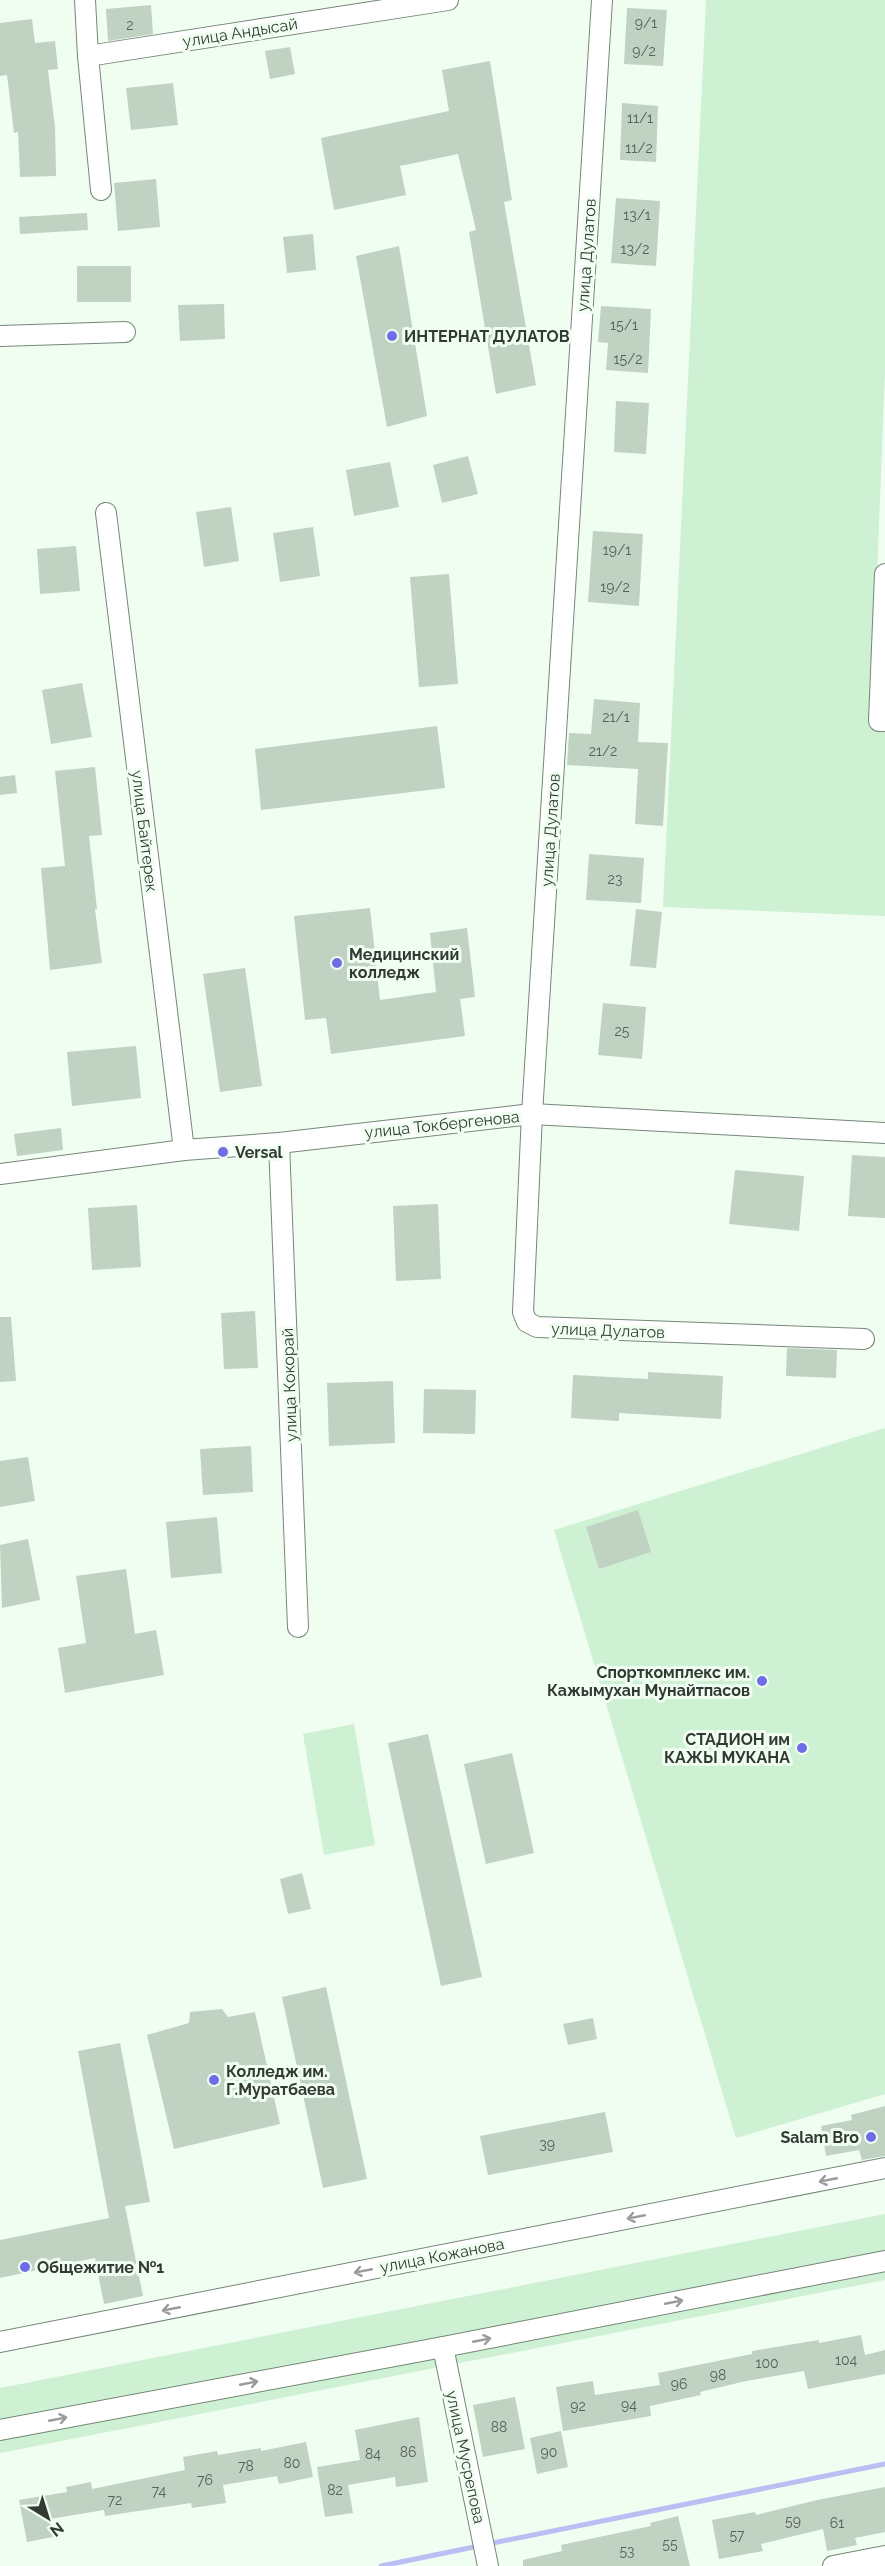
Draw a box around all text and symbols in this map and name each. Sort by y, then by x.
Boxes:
street label: улица Андысай [181,14,299,51]
house number: 9/1 [635,15,657,31]
house number: 2 [126,17,134,33]
house number: 9/2 [632,43,656,59]
house number: 11/1 [627,110,653,126]
house number: 11/2 [625,140,653,156]
street label: улица Дулатов [573,198,600,312]
house number: 13/1 [623,207,651,223]
house number: 13/2 [621,241,649,257]
house number: 15/1 [610,317,638,333]
place label: ИНТЕРНАТ ДУЛАТОВ [404,327,570,346]
marker: ИНТЕРНАТ ДУЛАТОВ [385,329,399,343]
house number: 15/2 [613,351,643,367]
house number: 19/1 [603,542,631,558]
house number: 19/2 [600,579,630,595]
house number: 21/1 [602,709,630,725]
house number: 21/2 [589,743,617,759]
street label: улица Байтерек [128,769,161,893]
street label: улица Дулатов [537,773,564,887]
house number: 23 [608,871,622,887]
place label: Медицинский колледж [349,945,459,982]
marker: Медицинский колледж [330,956,344,970]
house number: 25 [615,1023,630,1039]
street label: улица Токбергенова [364,1107,520,1142]
place label: Versal [235,1143,284,1162]
marker: Versal [216,1145,230,1159]
street label: улица Дулатов [551,1319,665,1342]
street label: улица Кокорай [278,1328,301,1442]
place label: Спорткомплекс им. Кажымухан Мунайтпасов [547,1663,750,1700]
marker: Спорткомплекс им. Кажымухан Мунайтпасов [755,1674,769,1688]
place label: СТАДИОН им КАЖЫ МУКАНА [664,1730,790,1767]
marker: СТАДИОН им КАЖЫ МУКАНА [795,1741,809,1755]
place label: Колледж им. Г.Муратбаева [226,2062,335,2099]
marker: Колледж им. Г.Муратбаева [207,2073,221,2087]
place label: Salam Bro [780,2128,859,2147]
marker: Salam Bro [864,2130,878,2144]
house number: 39 [539,2136,555,2152]
one-way arrow [818,2175,838,2186]
one-way arrow [627,2212,647,2223]
street label: улица Кожанова [378,2234,506,2277]
place label: Общежитие №1 [37,2258,164,2277]
marker: Общежитие №1 [18,2260,32,2274]
one-way arrow [353,2266,373,2277]
one-way arrow [663,2296,683,2307]
one-way arrow [162,2304,181,2315]
one-way arrow [472,2334,491,2345]
house number: 104 [835,2352,857,2368]
house number: 100 [755,2355,779,2371]
house number: 98 [710,2367,726,2383]
house number: 96 [671,2376,687,2392]
one-way arrow [239,2377,259,2388]
street label: улица Мусрепова [442,2389,489,2525]
house number: 94 [621,2397,637,2413]
house number: 92 [570,2398,586,2414]
one-way arrow [47,2413,67,2424]
house number: 88 [491,2419,507,2435]
house number: 86 [400,2444,416,2460]
house number: 90 [541,2444,557,2460]
house number: 84 [365,2446,381,2462]
house number: 80 [284,2455,300,2471]
house number: 78 [238,2458,254,2474]
house number: 76 [197,2472,213,2488]
house number: 82 [327,2482,343,2498]
house number: 74 [152,2483,167,2499]
north arrow [18,2488,78,2548]
house number: 72 [108,2492,122,2508]
house number: 59 [785,2513,801,2529]
house number: 61 [830,2515,844,2531]
text: N [46,2518,68,2541]
house number: 57 [729,2527,745,2543]
house number: 55 [662,2536,678,2552]
house number: 53 [619,2543,635,2559]

